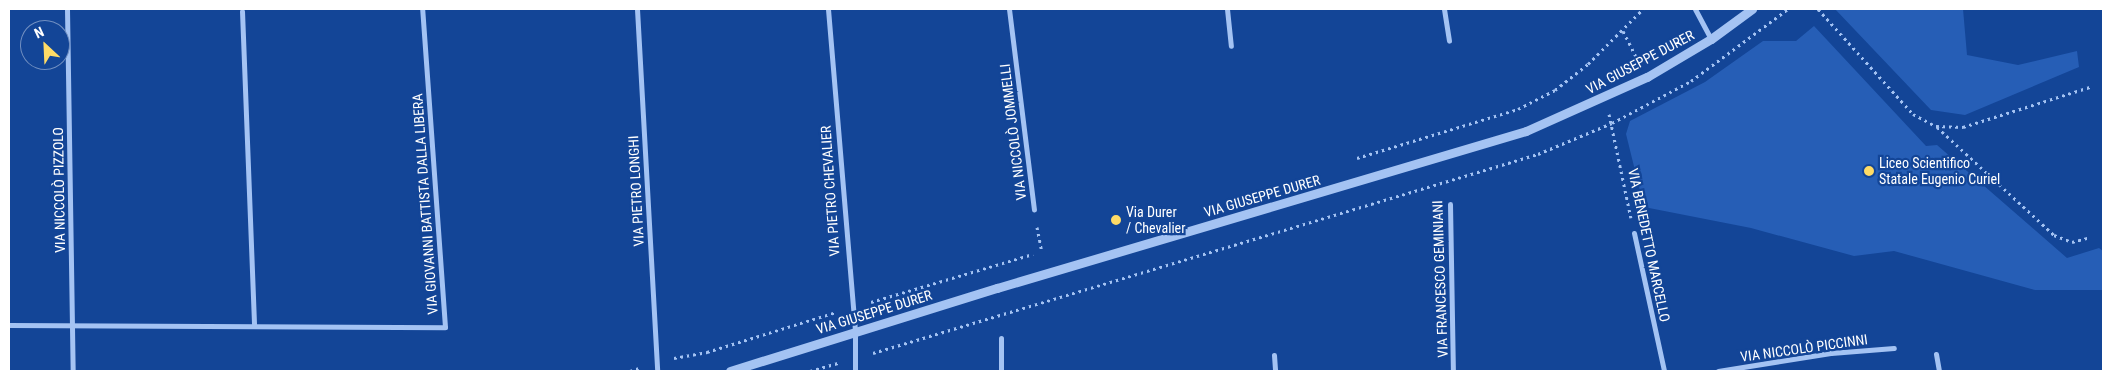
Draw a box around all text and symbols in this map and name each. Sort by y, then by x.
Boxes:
north arrow [20,20,70,70]
text: N [32,23,46,41]
street label: VIA GIUSEPPE DURER [1583,26,1697,98]
street label: VIA NICCOLÒ JOMMELLI [996,63,1030,201]
street label: VIA GIOVANNI BATTISTA DALLA LIBERA [409,93,441,315]
street label: VIA PIETRO CHEVALIER [817,125,843,257]
street label: VIA NICCOLÒ PIZZOLO [50,127,68,253]
street label: VIA PIETRO LONGHI [625,135,647,247]
place label: Liceo Scientifico Statale Eugenio Curiel [1879,155,2000,188]
marker: Liceo Scientifico Statale Eugenio Curiel [1863,165,1875,177]
street label: VIA BENEDETTO MARCELLO [1625,167,1673,323]
street label: VIA GIUSEPPE DURER [1202,171,1322,221]
street label: VIA FRANCESCO GEMINIANI [1429,200,1451,358]
place label: Via Durer / Chevalier [1126,204,1185,236]
marker: Via Durer / Chevalier [1110,214,1122,226]
street label: VIA GIUSEPPE DURER [814,286,934,338]
street label: VIA NICCOLÒ PICCINNI [1739,331,1869,365]

